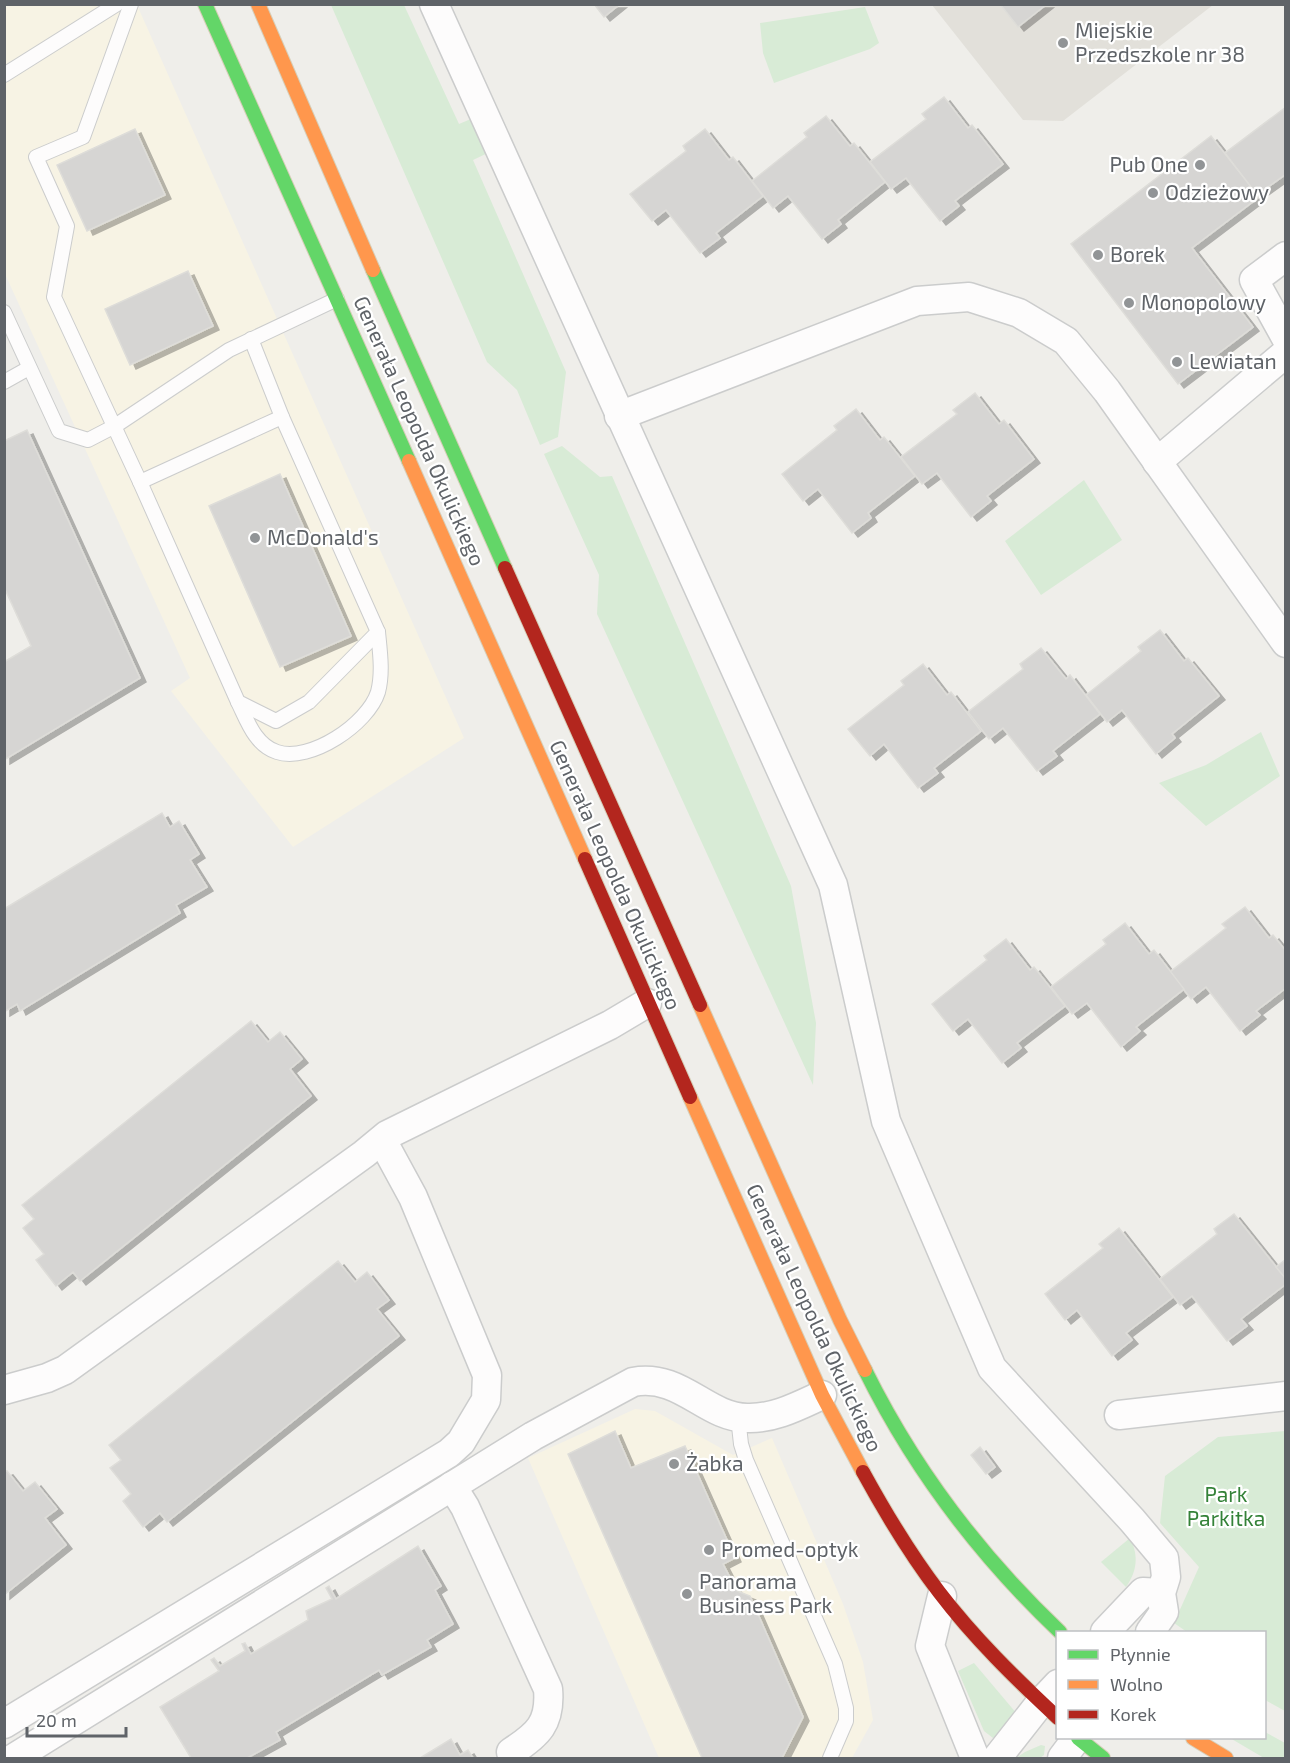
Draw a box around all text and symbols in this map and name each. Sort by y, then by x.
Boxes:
place label: Miejskie Przedszkole nr 38 [1075,17,1245,66]
marker: Miejskie Przedszkole nr 38 [1056,36,1070,50]
place label: Pub One [1109,151,1188,176]
marker: Pub One [1193,158,1207,172]
place label: Odzieżowy [1165,179,1269,204]
marker: Odzieżowy [1146,186,1160,200]
place label: Borek [1110,241,1165,266]
marker: Borek [1091,248,1105,262]
place label: Monopolowy [1141,289,1266,314]
street label: Generała Leopolda Okulickiego [349,292,491,569]
marker: Monopolowy [1122,296,1136,310]
place label: Lewiatan [1189,348,1277,373]
marker: Lewiatan [1170,355,1184,369]
place label: McDonald's [267,524,379,549]
marker: McDonald's [248,531,262,545]
street label: Generała Leopolda Okulickiego [545,736,687,1013]
street label: Generała Leopolda Okulickiego [742,1179,889,1455]
place label: Żabka [686,1450,744,1475]
marker: Żabka [667,1457,681,1471]
park label: Park Parkitka [1187,1481,1265,1530]
place label: Promed-optyk [721,1536,859,1561]
marker: Promed-optyk [702,1543,716,1557]
place label: Panorama Business Park [699,1568,833,1617]
marker: Panorama Business Park [680,1587,694,1601]
legend [1056,1631,1266,1739]
text: Płynnie [1110,1643,1171,1665]
text: Wolno [1110,1673,1163,1695]
scale bar [27,1700,126,1738]
text: Korek [1110,1703,1156,1725]
text: 20 m [36,1709,77,1731]

